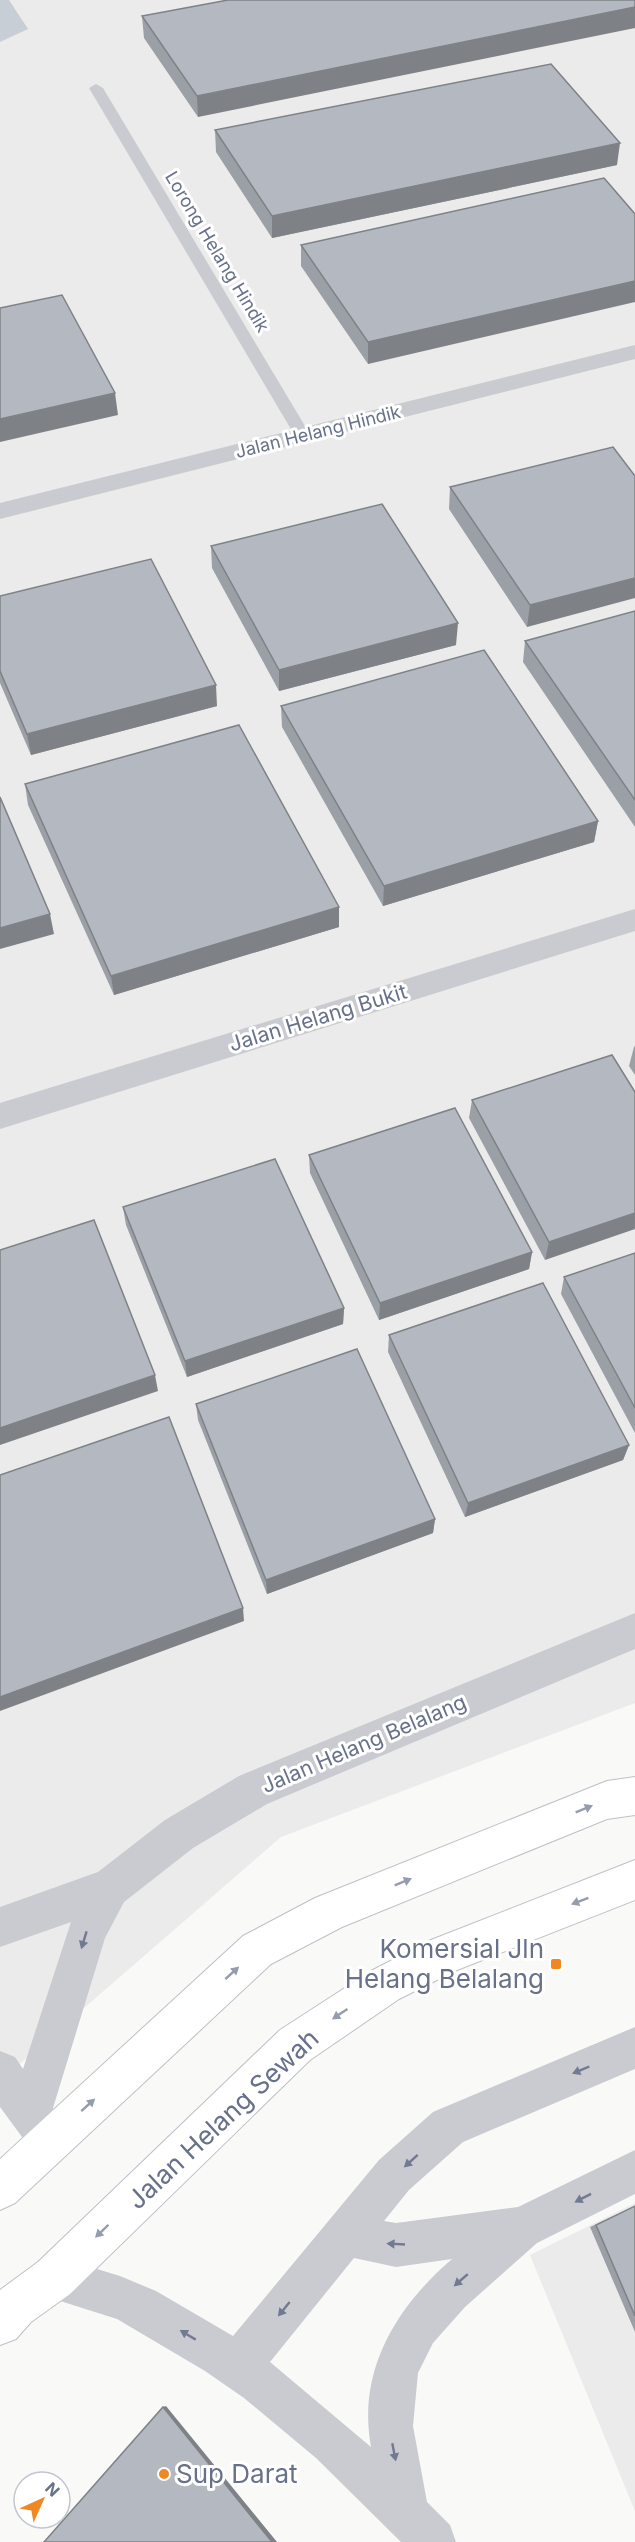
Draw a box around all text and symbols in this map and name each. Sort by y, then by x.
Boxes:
street label: Lorong Helang Hindik [161,168,274,336]
street label: Jalan Helang Hindik [233,401,403,462]
street label: Jalan Helang Bukit [226,979,410,1056]
street label: Jalan Helang Belalang [258,1689,470,1798]
one-way arrow [575,1804,593,1814]
one-way arrow [394,1877,412,1887]
one-way arrow [571,1896,589,1906]
one-way arrow [79,1931,88,1949]
place label: Komersial Jln Helang Belalang [345,1933,544,1994]
marker: Komersial Jln Helang Belalang [549,1957,563,1971]
one-way arrow [224,1967,239,1980]
one-way arrow [332,2009,349,2020]
street label: Jalan Helang Sewah [121,2022,325,2215]
one-way arrow [573,2066,590,2075]
one-way arrow [80,2099,95,2112]
one-way arrow [403,2154,418,2168]
one-way arrow [574,2193,591,2202]
one-way arrow [95,2224,109,2238]
one-way arrow [387,2239,406,2248]
one-way arrow [454,2273,469,2287]
one-way arrow [278,2301,291,2316]
one-way arrow [179,2330,196,2340]
one-way arrow [390,2442,399,2461]
place label: Sup Darat [176,2458,298,2489]
marker: Sup Darat [157,2467,171,2481]
north arrow [12,2470,72,2530]
text: N [41,2478,64,2501]

